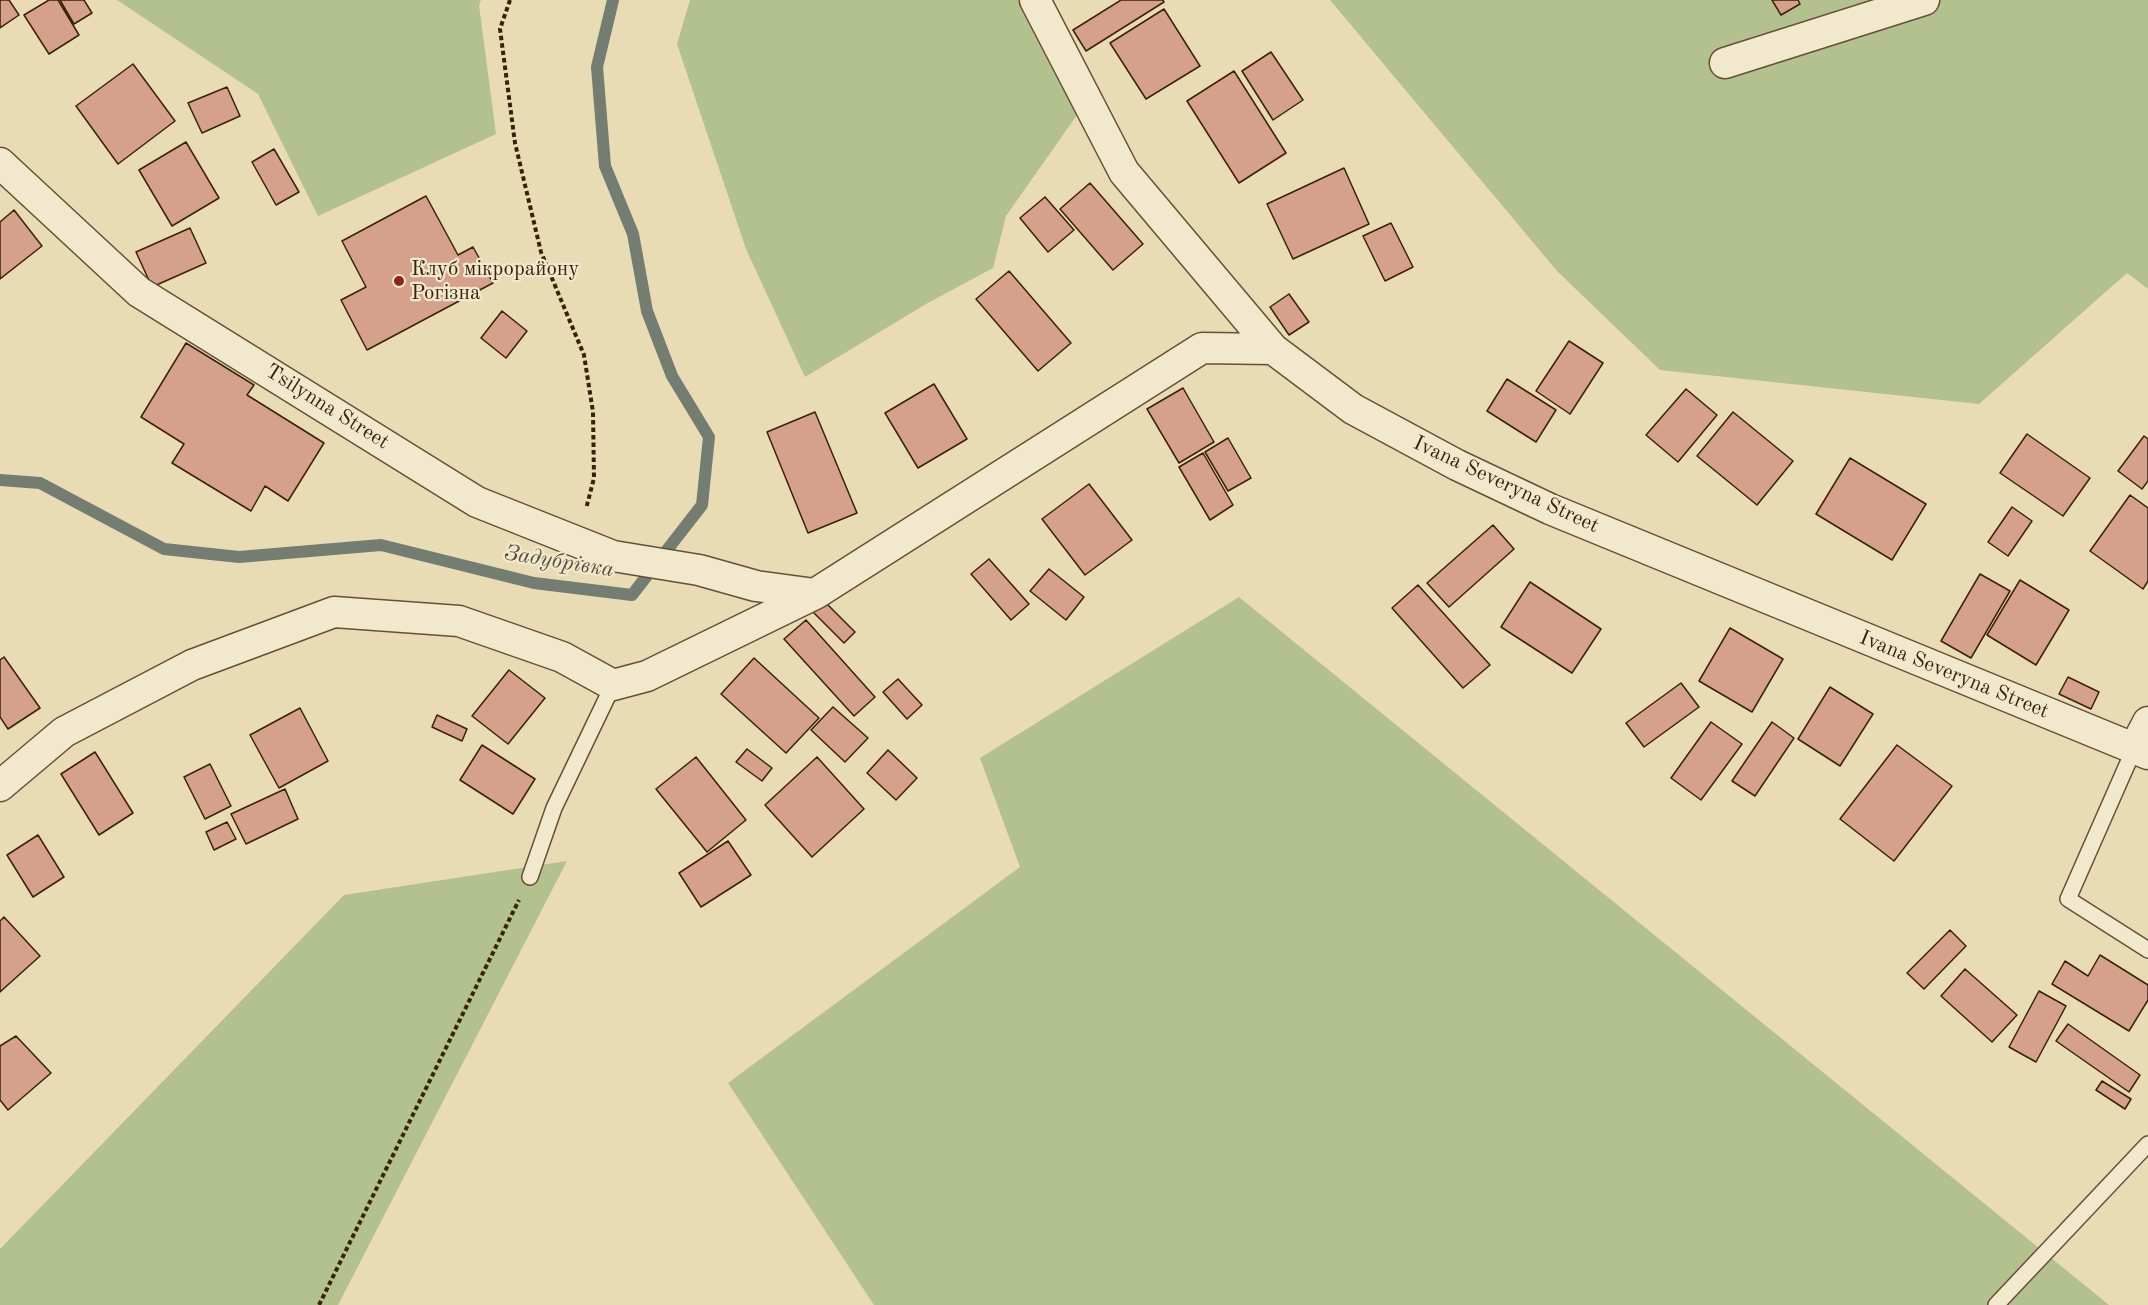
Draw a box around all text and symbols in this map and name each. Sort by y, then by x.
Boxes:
place label: Клуб мікрорайону Рогізна [411,256,580,306]
marker: Клуб мікрорайону Рогізна [392,274,406,288]
street label: Tsilynna Street [260,359,394,455]
street label: Ivana Severyna Street [1409,431,1603,539]
water label: Задубрівка [502,540,616,584]
street label: Ivana Severyna Street [1856,625,2052,725]

